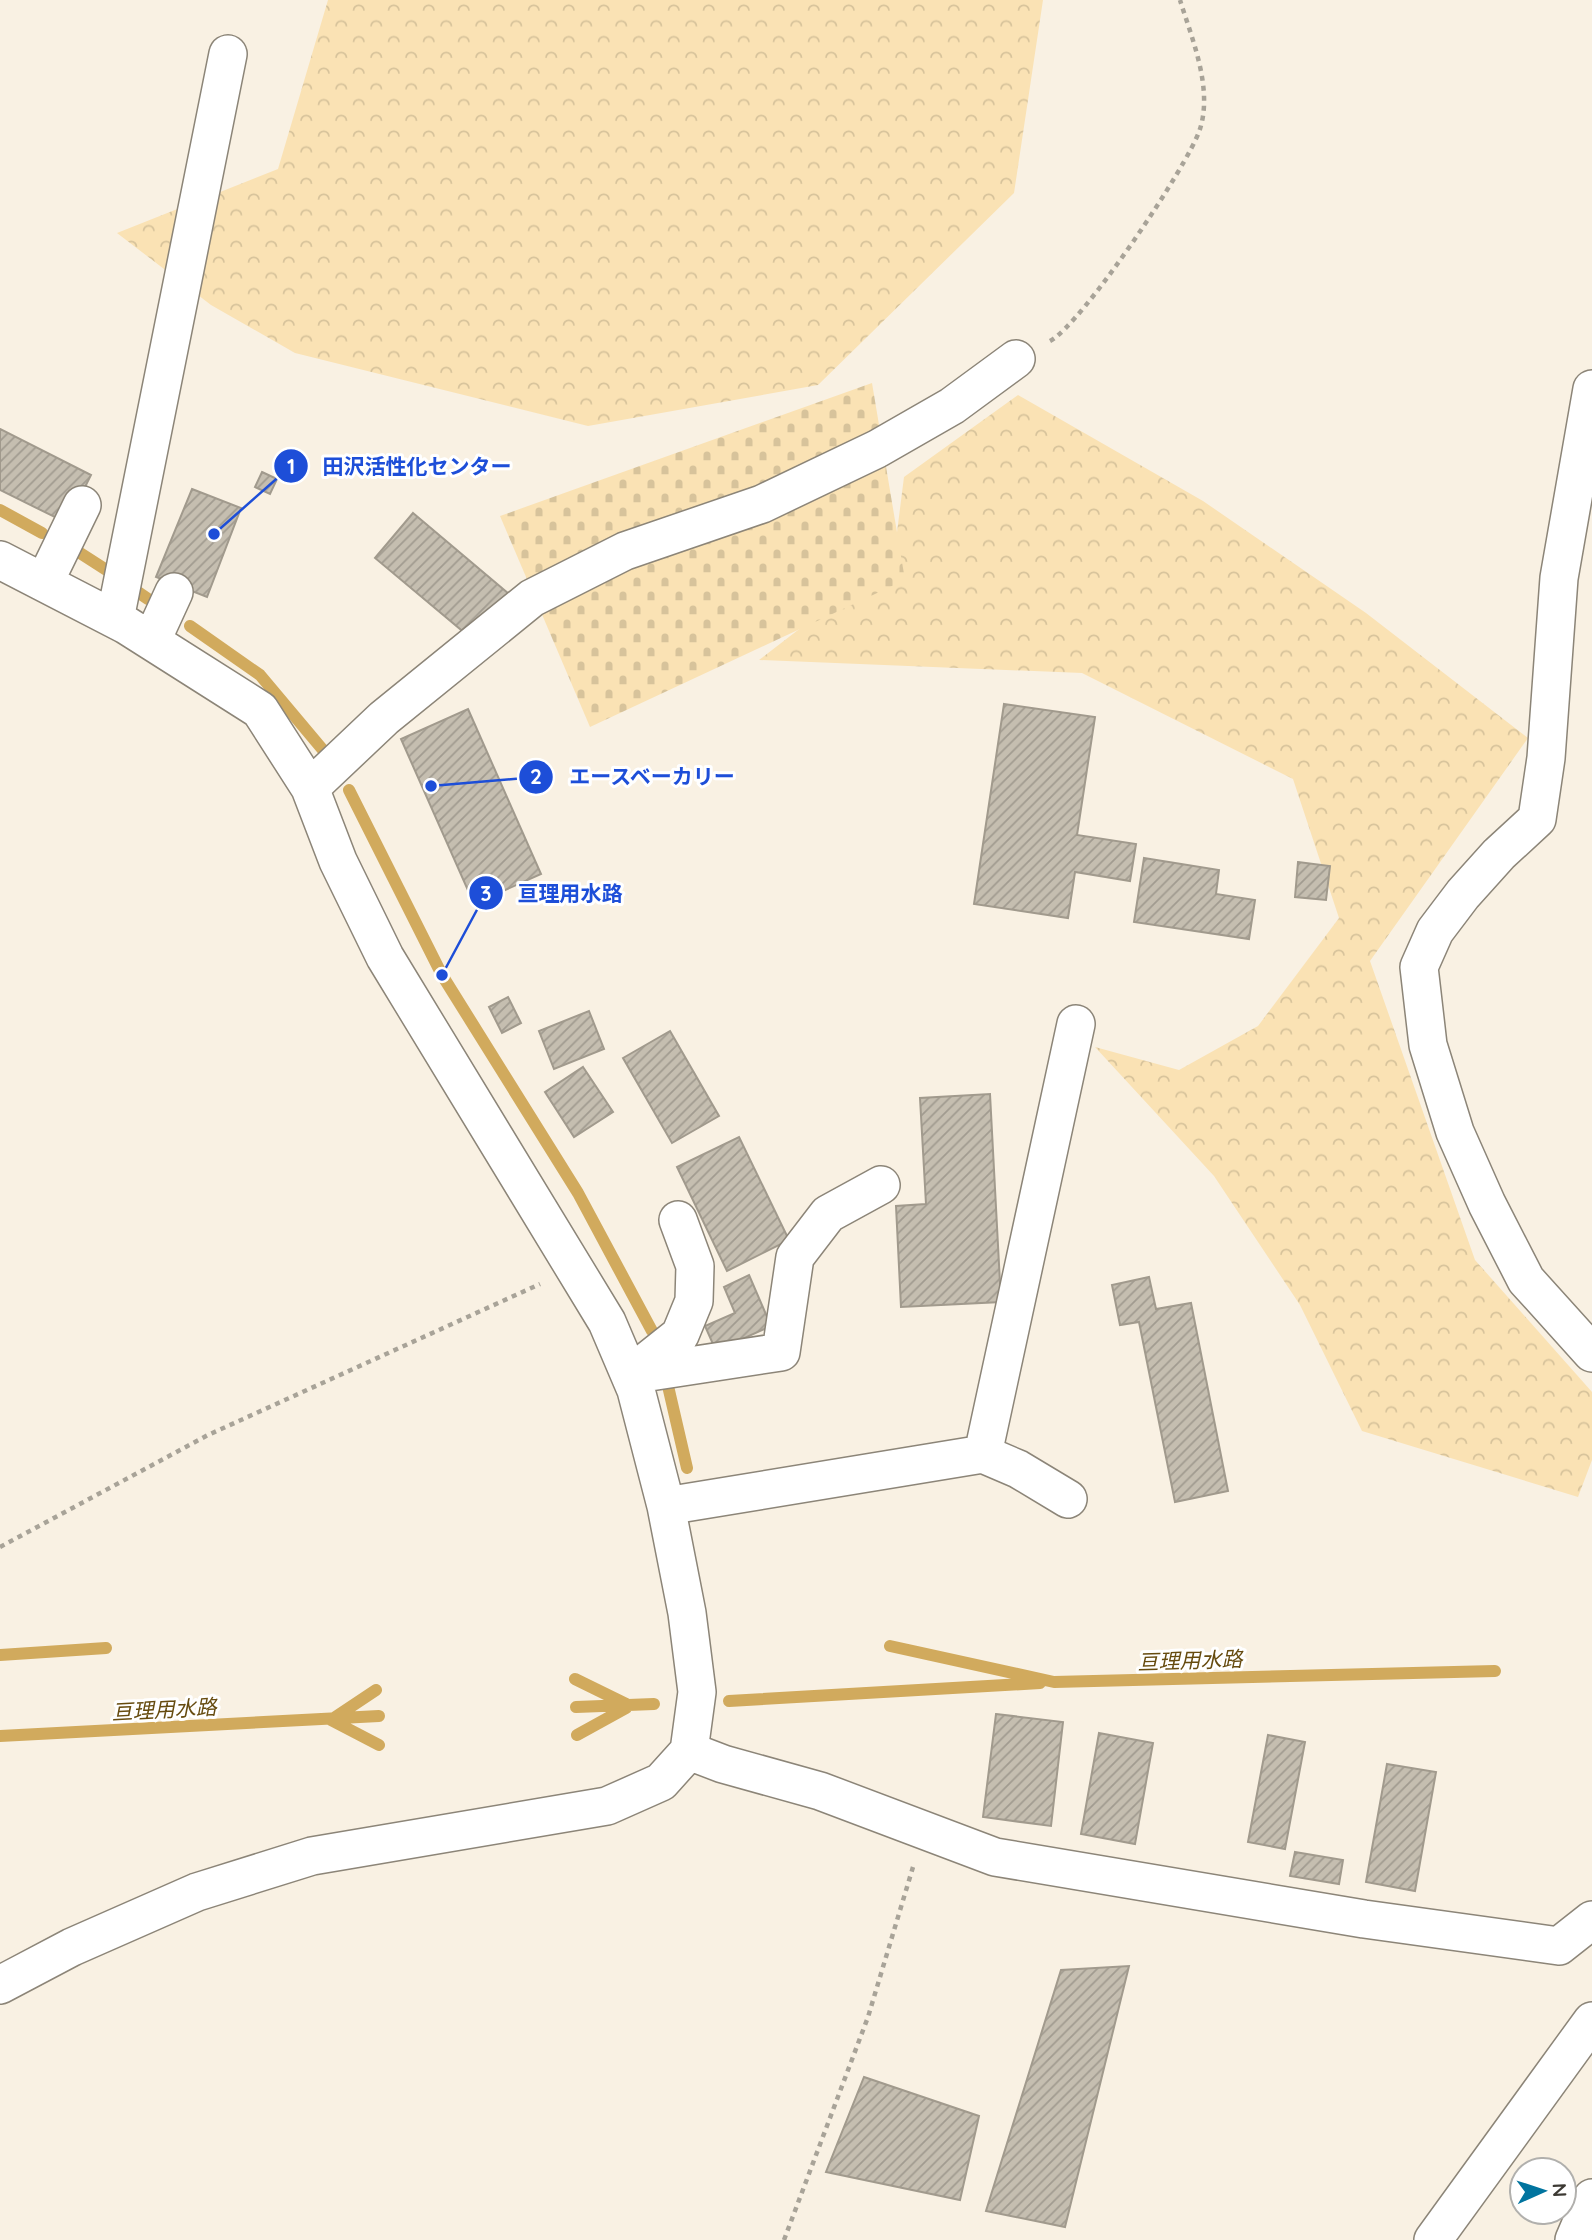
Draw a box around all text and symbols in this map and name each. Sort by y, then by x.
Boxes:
callout: 田沢活性化センター [273,445,525,487]
text: 1 [287,453,295,479]
text: 田沢活性化センター [323,453,512,479]
callout: エースベーカリー [519,756,750,798]
text: 2 [530,763,542,789]
text: エースベーカリー [569,763,735,789]
callout: 亘理用水路 [469,872,637,914]
text: 3 [480,880,492,906]
text: 亘理用水路 [518,880,623,906]
water label: 亘理用水路 [1137,1645,1245,1675]
water label: 亘理用水路 [111,1693,219,1725]
north arrow [1508,2156,1578,2226]
text: N [1548,2183,1572,2198]

